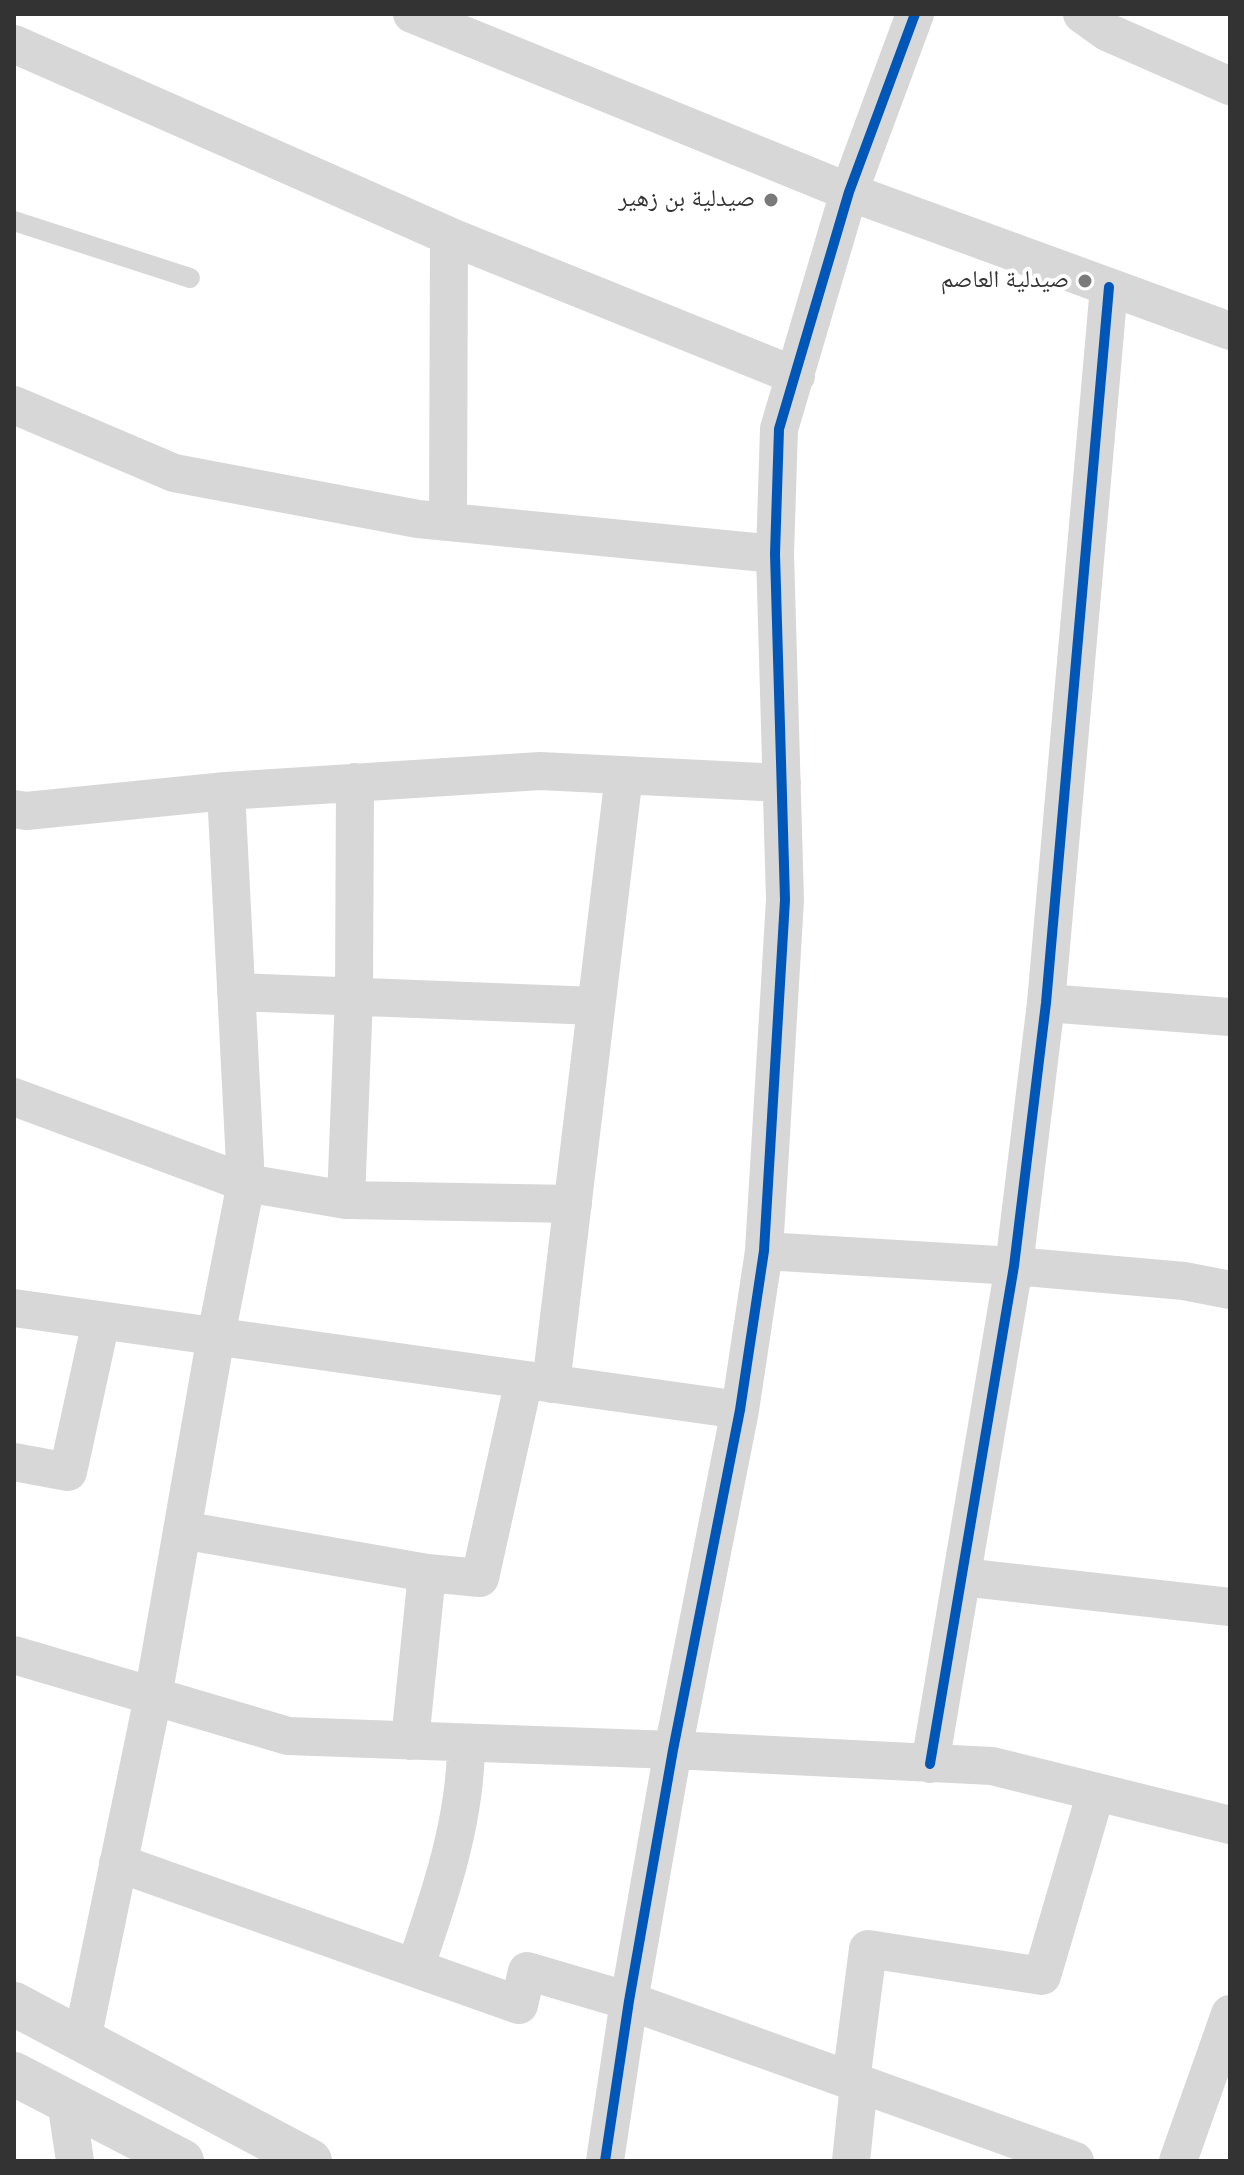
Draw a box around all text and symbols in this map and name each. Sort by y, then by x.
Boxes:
place label: صيدلية بن زهير [618,186,755,214]
marker: صيدلية بن زهير [762,191,780,209]
place label: صيدلية العاصم [941,267,1069,295]
marker: صيدلية العاصم [1076,272,1094,290]

